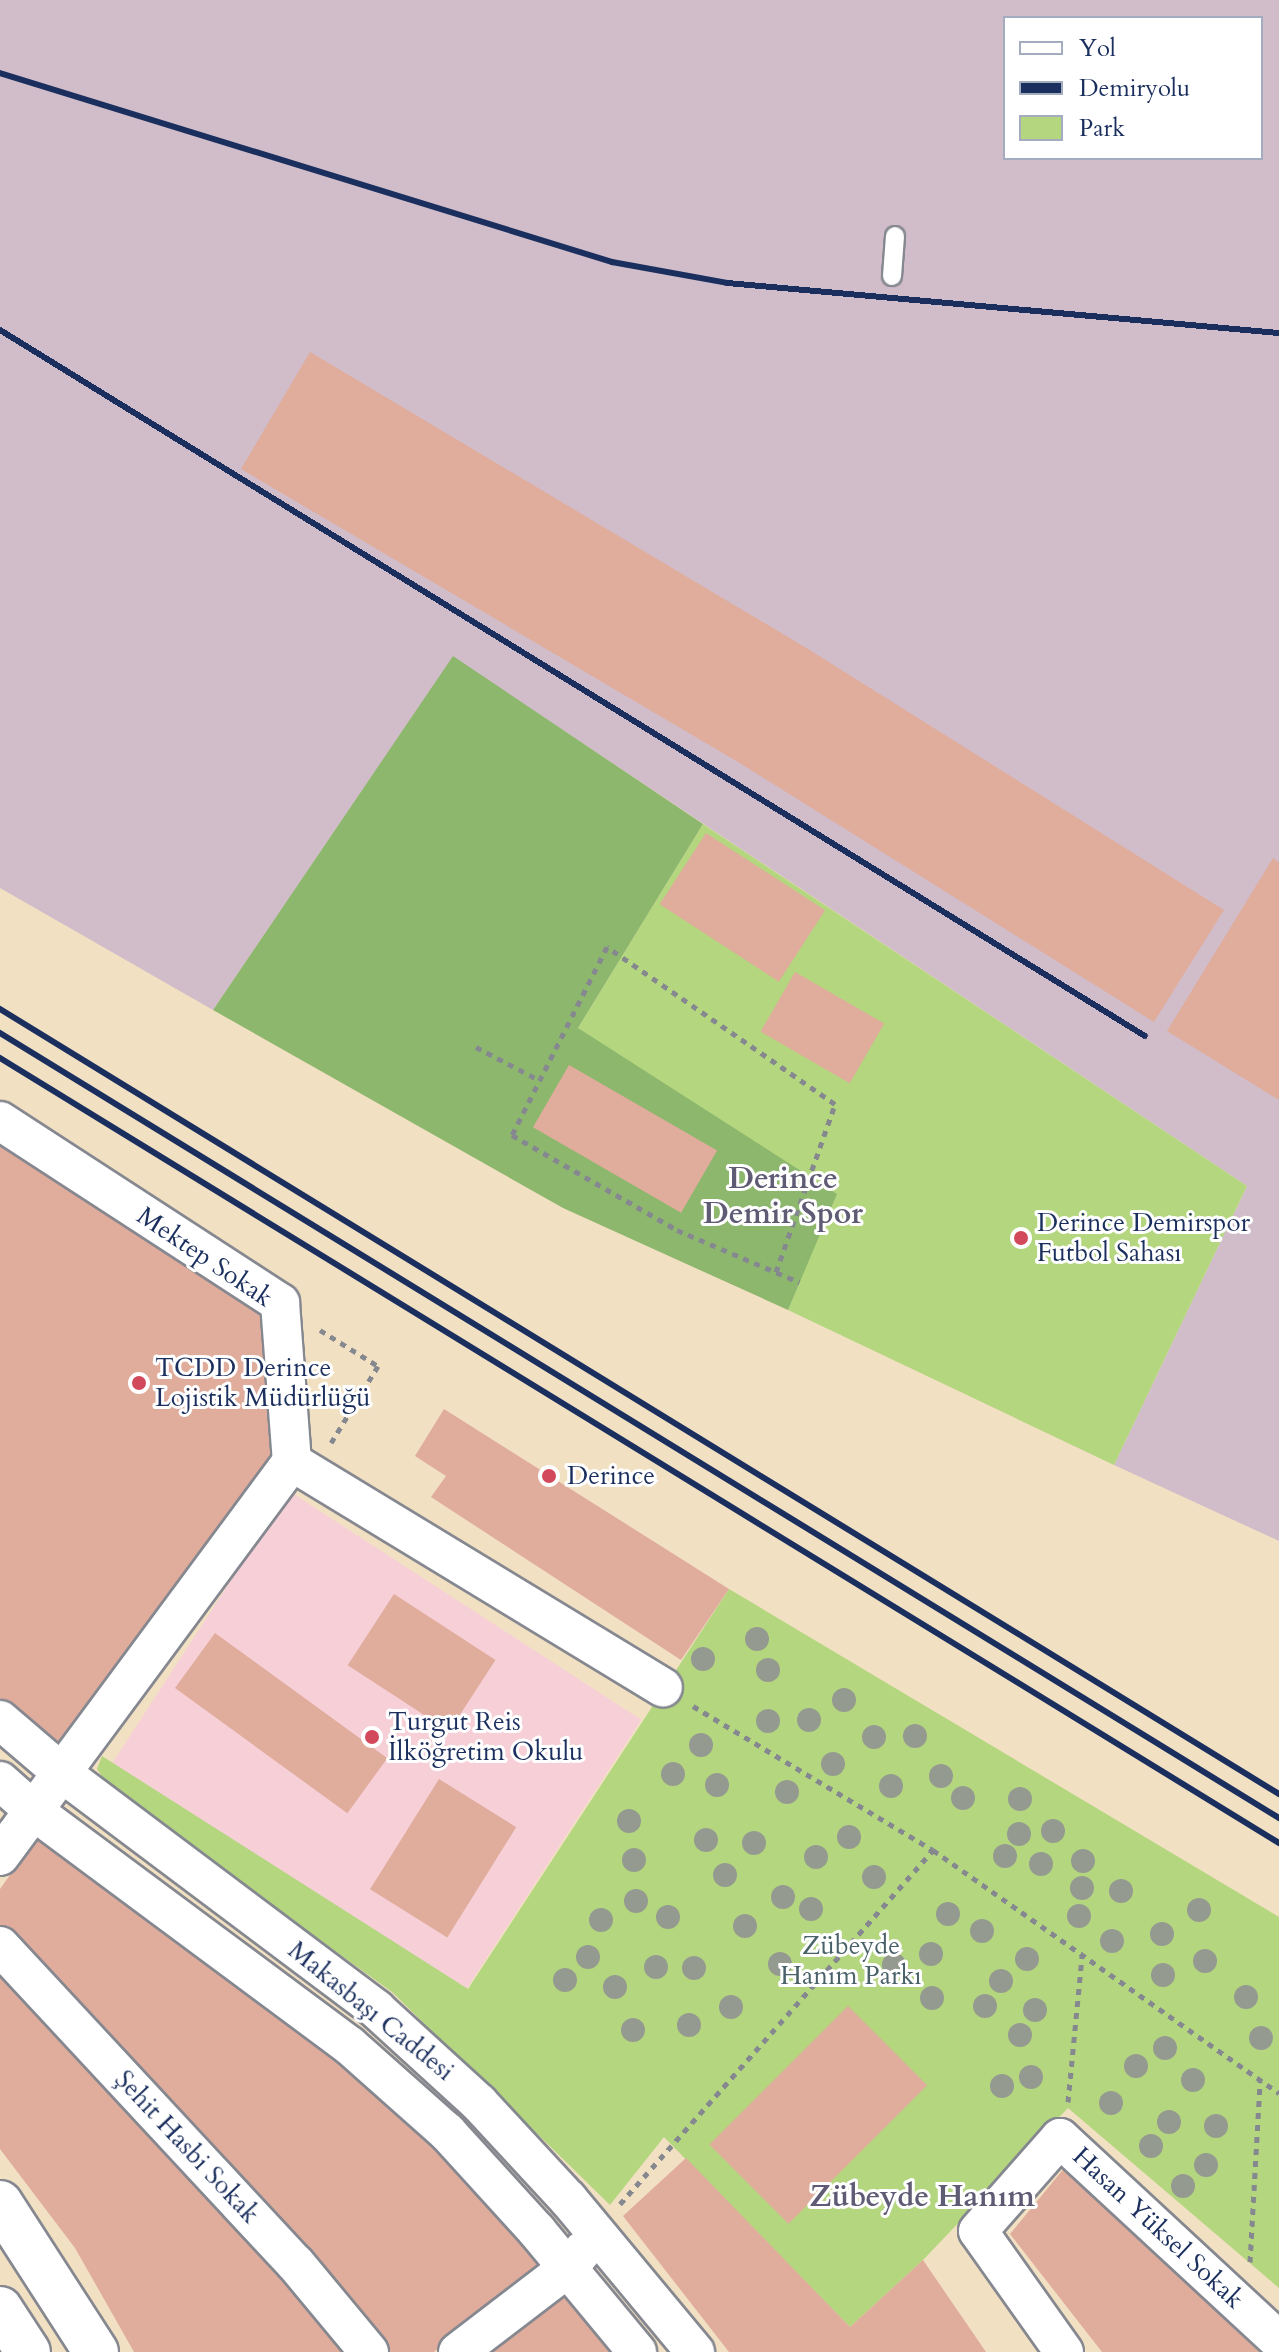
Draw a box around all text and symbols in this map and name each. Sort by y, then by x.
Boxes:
legend [1003,16,1263,160]
text: Yol [1079,32,1116,65]
text: Demiryolu [1079,72,1190,105]
text: Park [1079,112,1125,145]
district label: Derince Demir Spor [703,1161,863,1232]
street label: Mektep Sokak [131,1200,279,1314]
place label: Derince Demirspor Futbol Sahası [1037,1207,1250,1268]
marker: Derince Demirspor Futbol Sahası [1012,1229,1030,1247]
place label: TCDD Derince Lojistik Müdürlüğü [155,1352,371,1414]
marker: TCDD Derince Lojistik Müdürlüğü [130,1374,148,1392]
place label: Derince [567,1460,655,1492]
marker: Derince [538,1465,560,1487]
place label: Turgut Reis İlköğretim Okulu [388,1706,583,1768]
marker: Turgut Reis İlköğretim Okulu [363,1728,381,1746]
park label: Zübeyde Hanım Parkı [780,1930,922,1992]
street label: Makasbaşı Caddesi [282,1935,460,2087]
street label: Şehit Hasbi Sokak [108,2064,266,2230]
street label: Hasan Yüksel Sokak [1066,2141,1250,2315]
district label: Zübeyde Hanım [809,2179,1035,2215]

